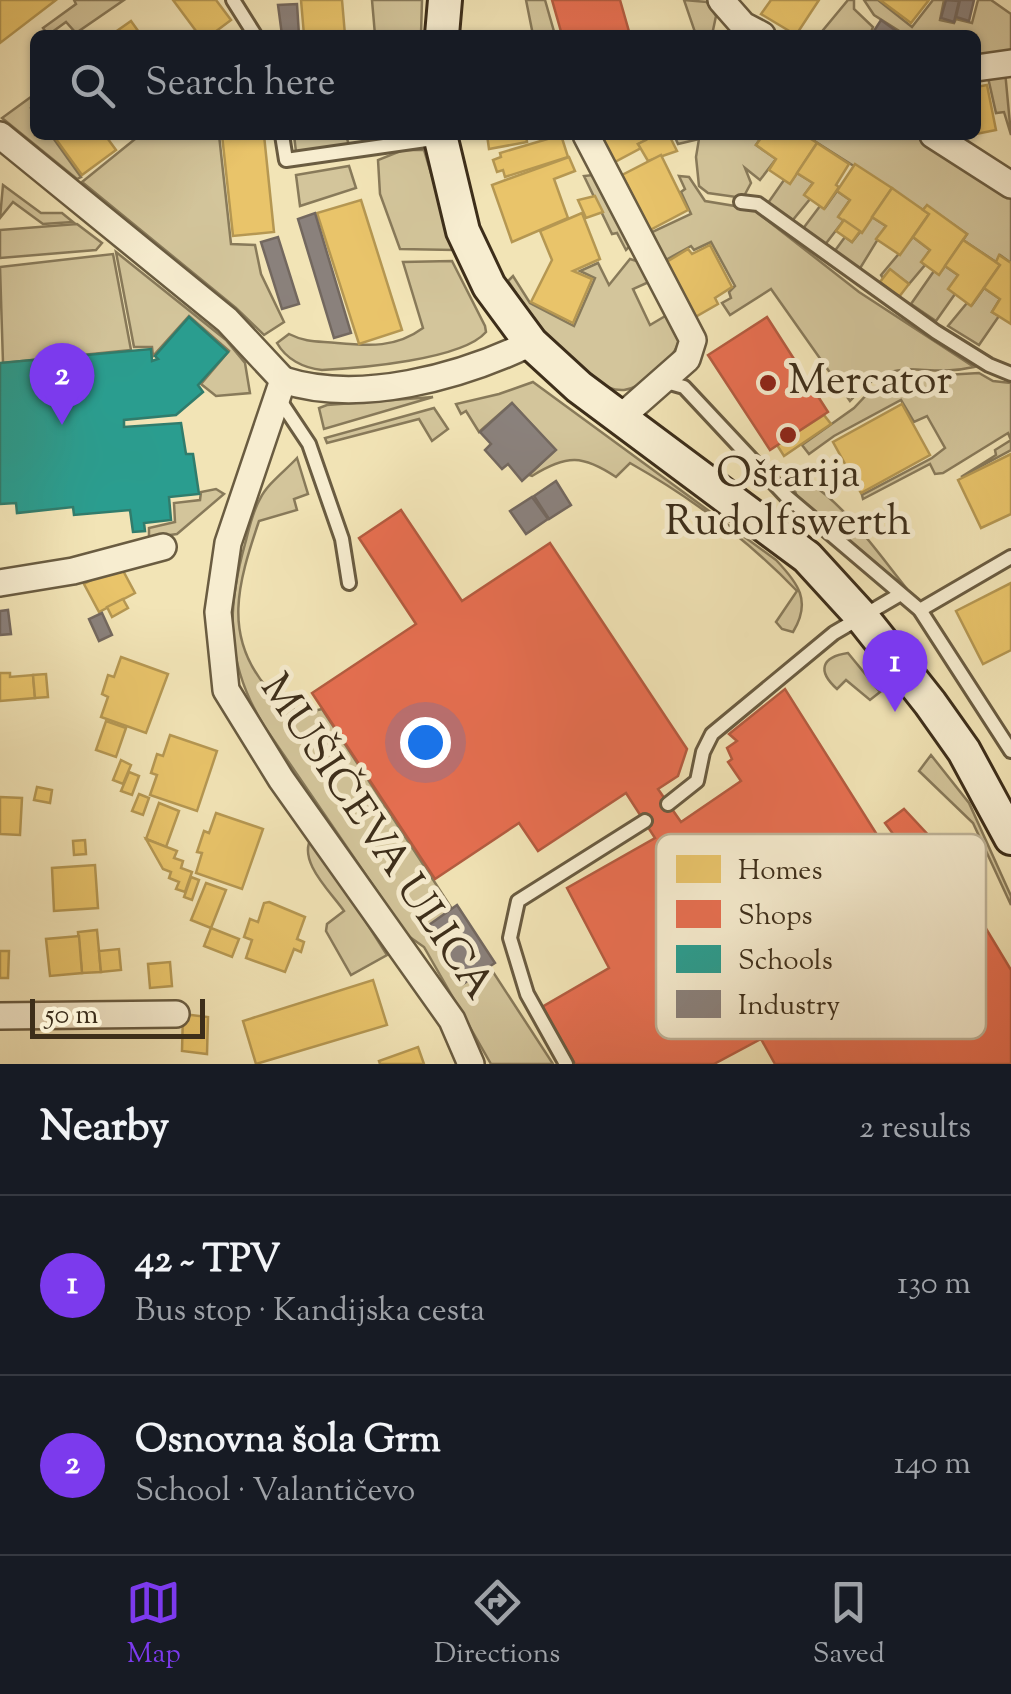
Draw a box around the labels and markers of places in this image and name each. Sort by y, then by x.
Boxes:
pin: 2 [30,342,94,425]
place label: Mercator [788,353,953,413]
marker: Mercator [757,372,779,394]
marker: Oštarija Rudolfswerth [777,424,799,446]
place label: Oštarija Rudolfswerth [665,446,911,554]
pin: 1 [862,630,928,712]

